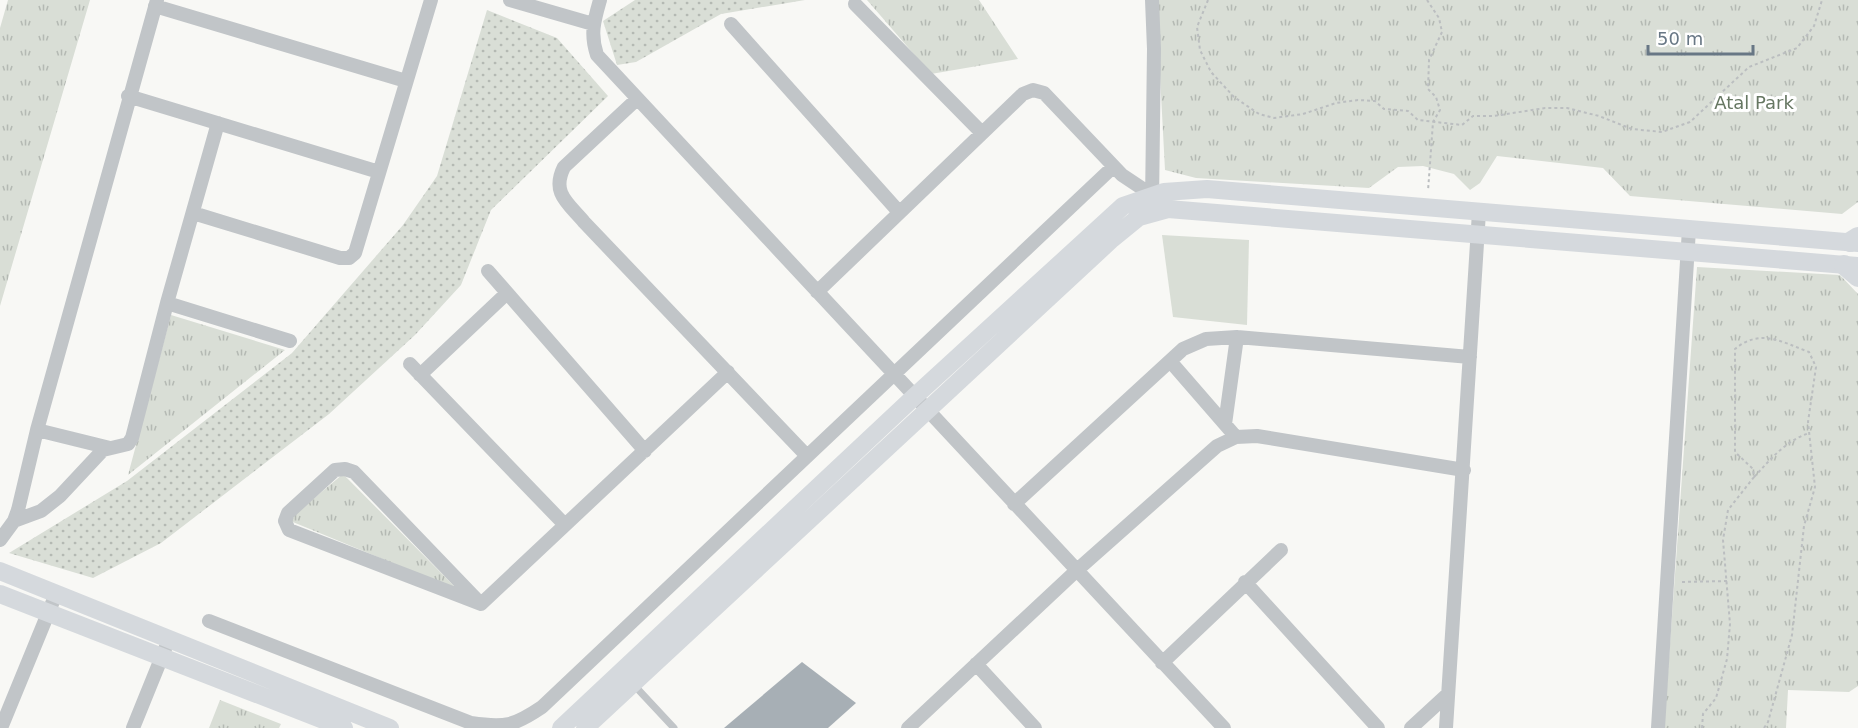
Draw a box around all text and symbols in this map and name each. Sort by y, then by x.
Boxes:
scale bar [1648,18,1753,56]
text: 50 m [1657,28,1703,49]
park label: Atal Park [1714,92,1794,113]

